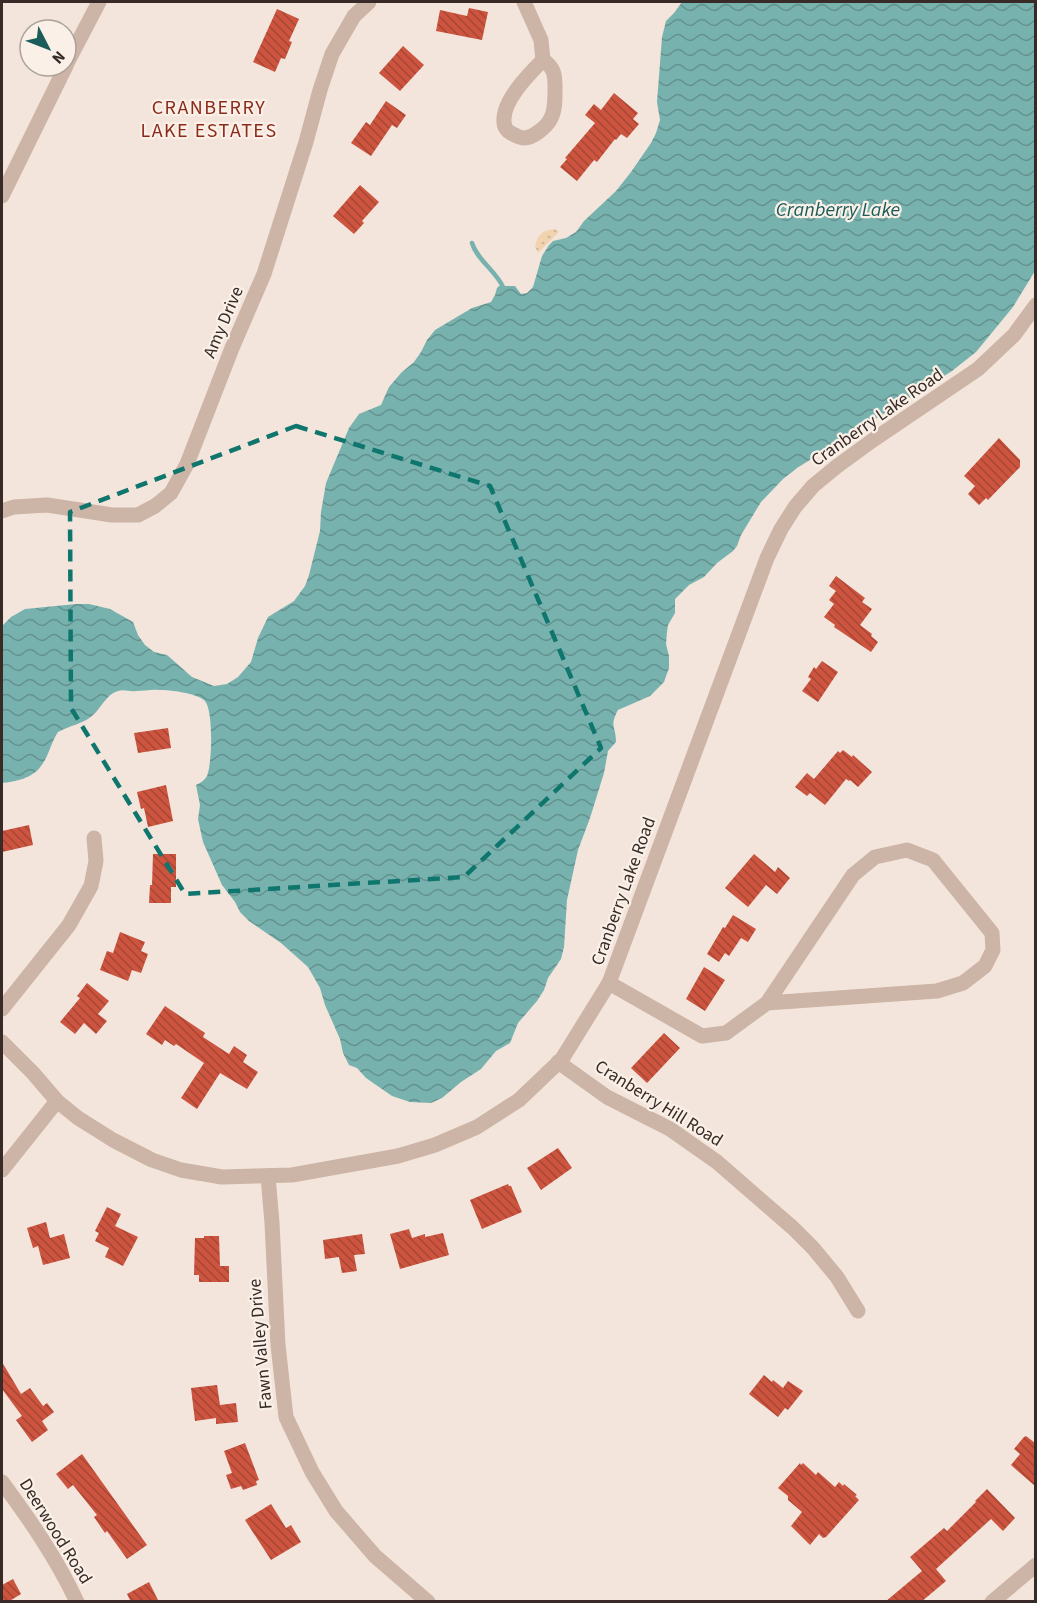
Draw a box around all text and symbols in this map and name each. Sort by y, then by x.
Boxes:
north arrow [18,18,78,78]
text: N [47,46,70,69]
district label: CRANBERRY LAKE ESTATES [140,94,278,145]
water label: Cranberry Lake [776,196,900,224]
street label: Amy Drive [197,282,250,362]
street label: Cranberry Lake Road [806,362,949,473]
street label: Cranberry Lake Road [585,813,662,969]
street label: Cranberry Hill Road [590,1054,727,1153]
street label: Fawn Valley Drive [242,1278,279,1410]
street label: Deerwood Road [13,1474,98,1589]

